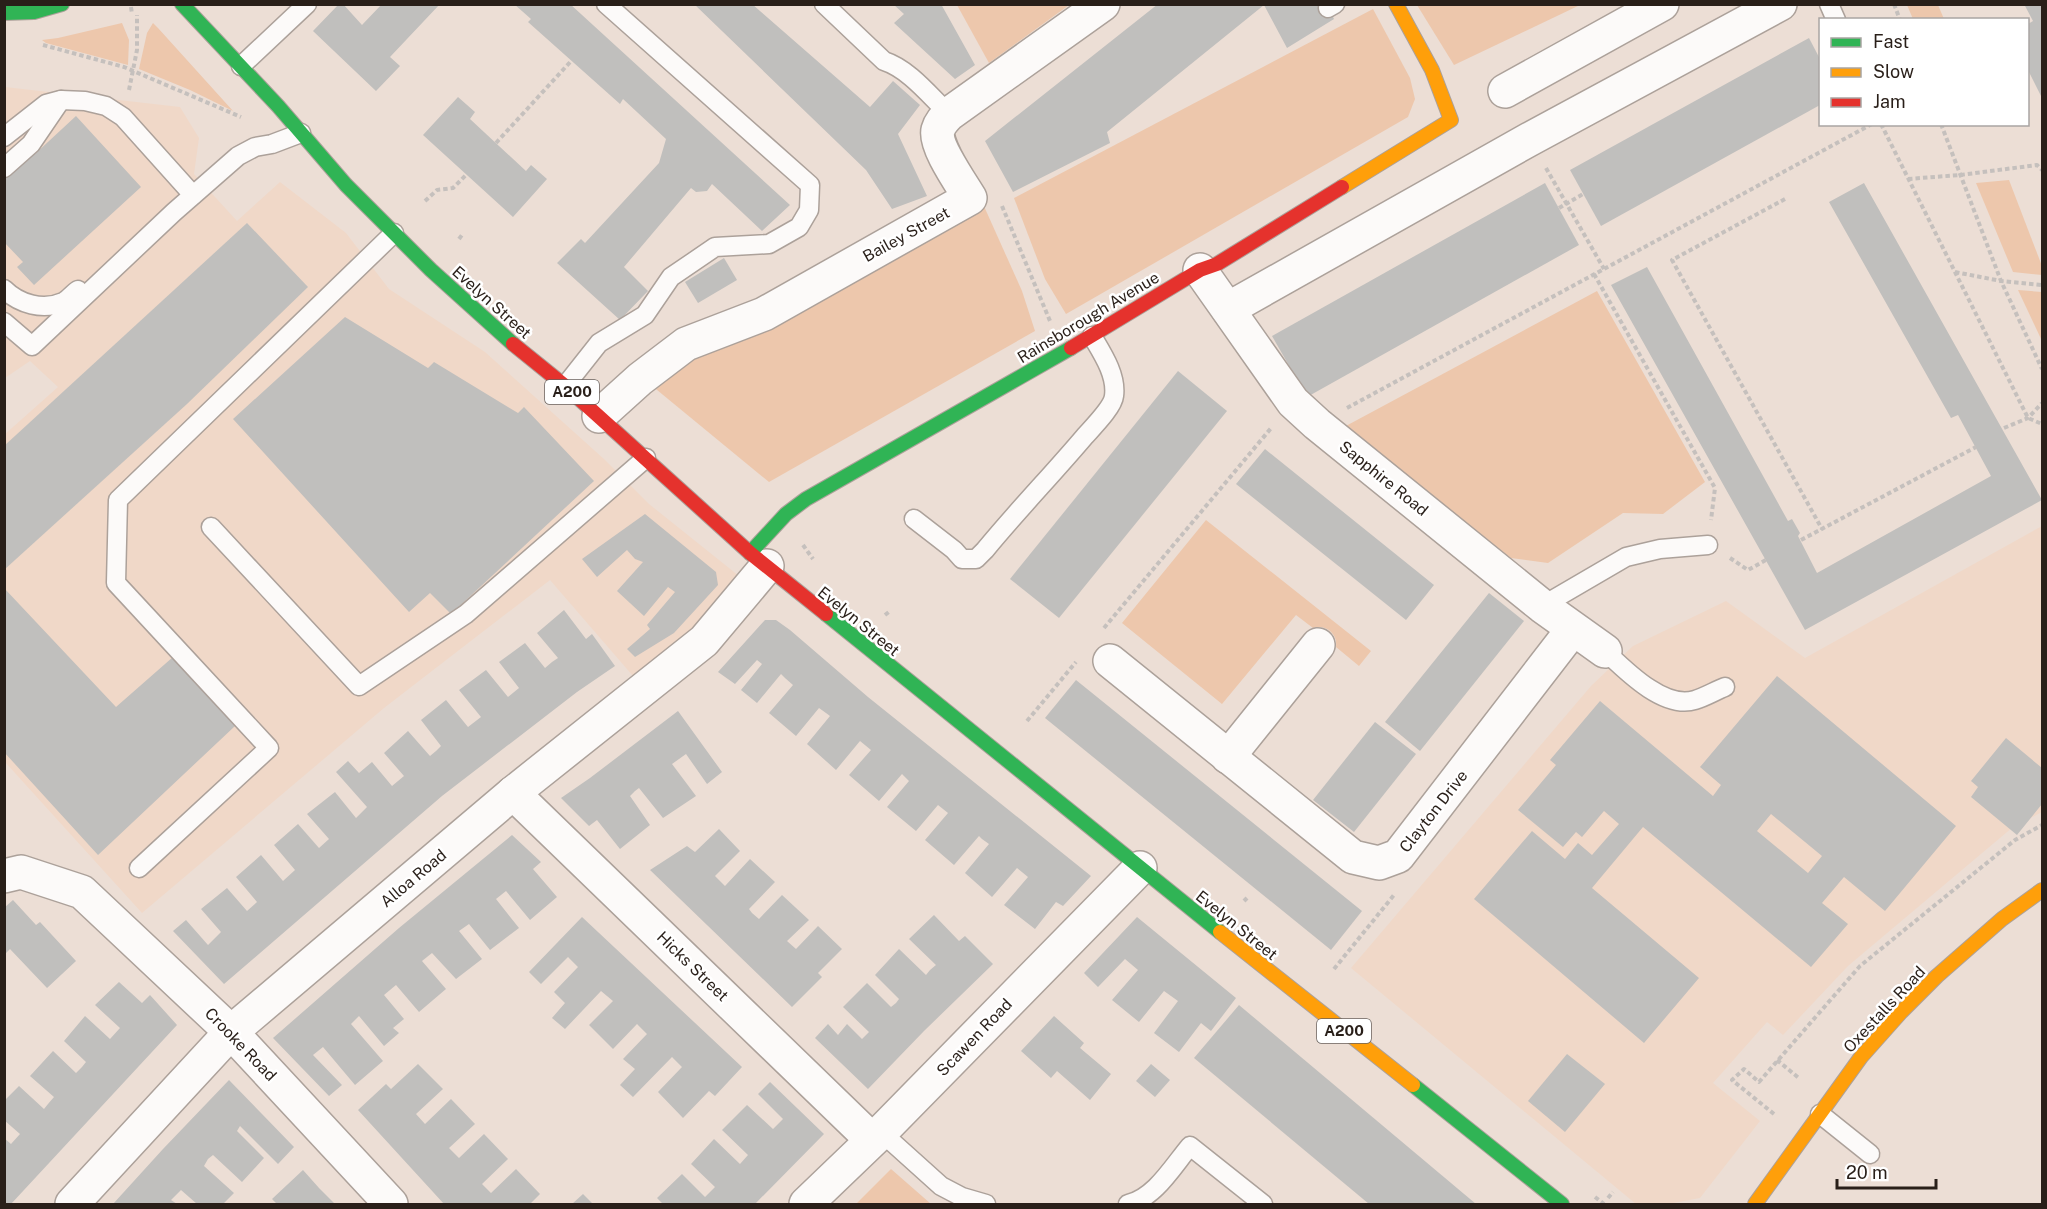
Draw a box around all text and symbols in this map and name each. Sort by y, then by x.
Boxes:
legend [1819,18,2029,126]
text: Fast [1873,31,1909,52]
text: Slow [1873,61,1914,82]
text: Jam [1873,91,1906,112]
street label: Bailey Street [860,203,953,266]
street label: Evelyn Street [448,262,535,343]
street label: Rainsborough Avenue [1014,268,1163,367]
road number: A200 [545,380,599,404]
street label: Sapphire Road [1335,437,1432,520]
street label: Evelyn Street [814,583,903,660]
street label: Clayton Drive [1395,766,1471,856]
street label: Alloa Road [377,845,450,911]
street label: Evelyn Street [1192,887,1281,964]
street label: Hicks Street [653,927,732,1005]
street label: Oxestalls Road [1840,962,1929,1056]
street label: Scawen Road [933,995,1016,1080]
street label: Crooke Road [201,1004,280,1085]
road number: A200 [1317,1019,1371,1043]
scale bar [1837,1152,1936,1190]
text: 20 m [1846,1162,1888,1183]

